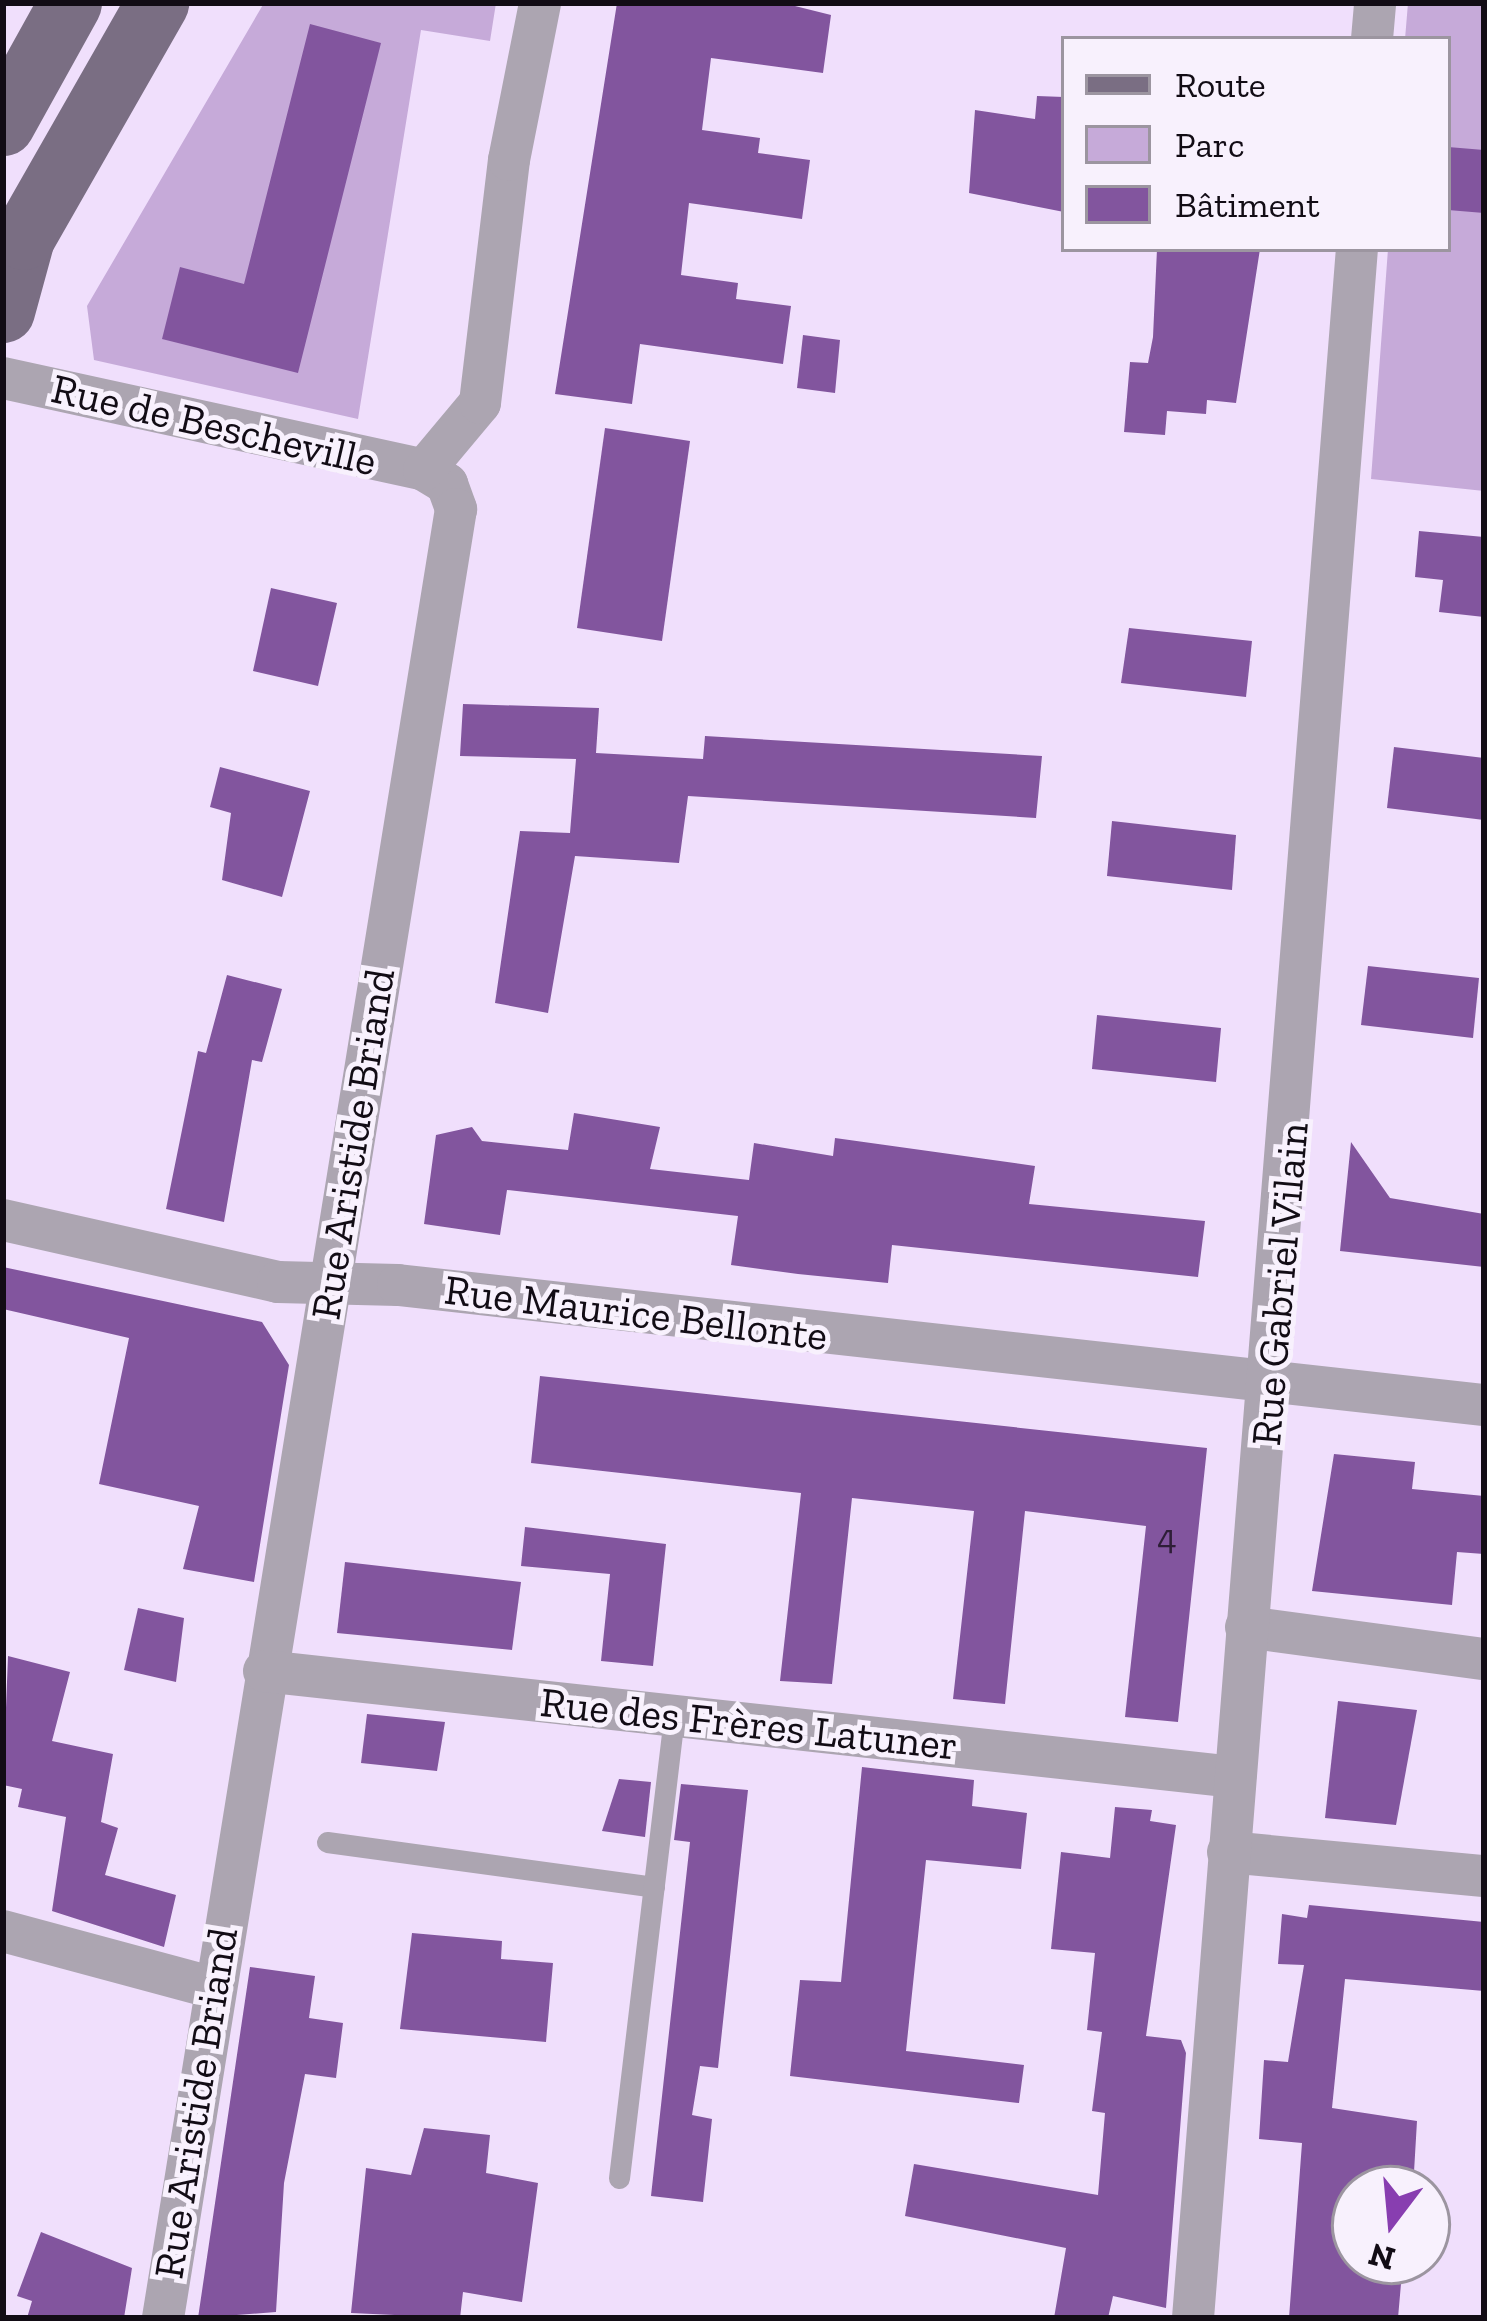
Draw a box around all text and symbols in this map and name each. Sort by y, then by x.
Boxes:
legend [1061,36,1451,252]
text: Route [1175,63,1266,106]
text: Parc [1175,123,1245,166]
text: Bâtiment [1175,183,1320,226]
street label: Rue de Bescheville [47,363,381,487]
street label: Rue Aristide Briand [300,964,406,1324]
street label: Rue Gabriel Vilain [1241,1120,1319,1448]
street label: Rue Maurice Bellonte [442,1264,830,1362]
house number: 4 [1157,1515,1177,1559]
street label: Rue des Frères Latuner [538,1677,960,1771]
street label: Rue Aristide Briand [143,1923,249,2283]
north arrow [1331,2165,1451,2285]
text: N [1364,2235,1399,2279]

